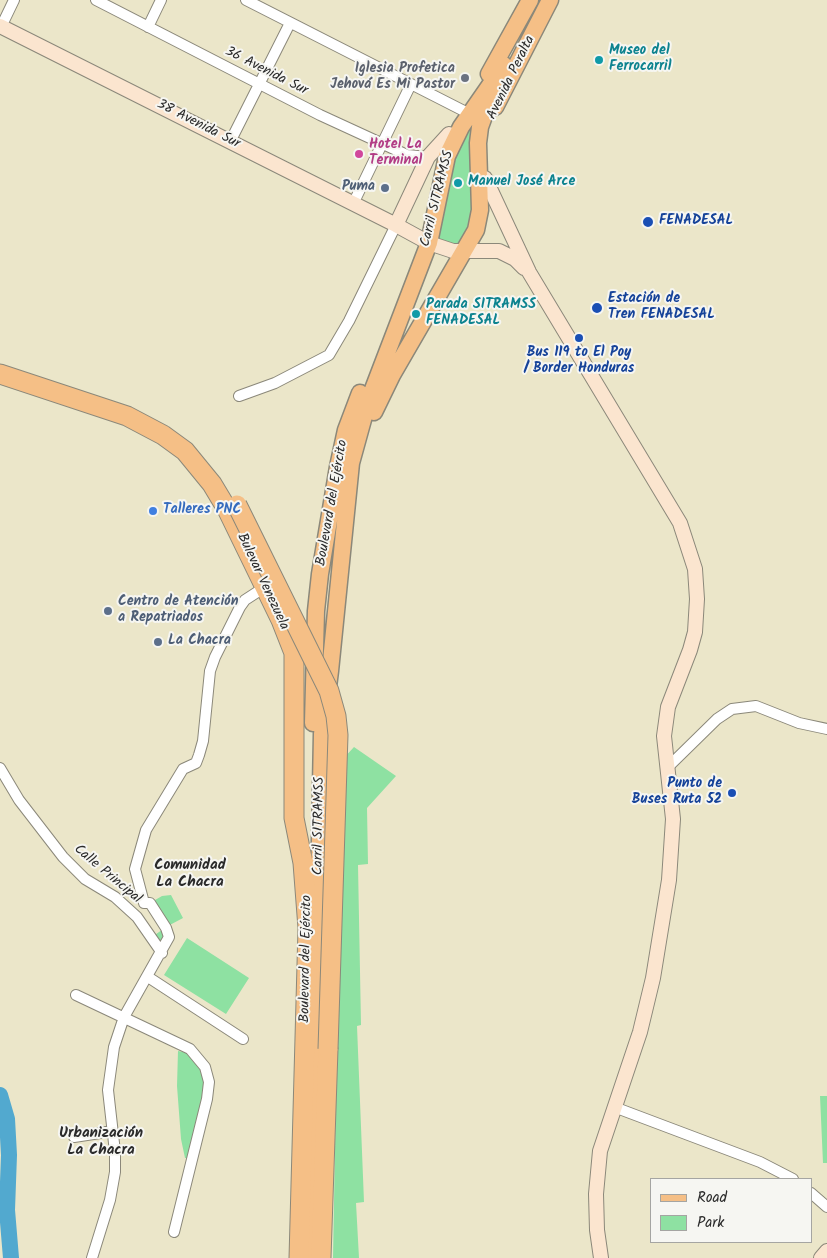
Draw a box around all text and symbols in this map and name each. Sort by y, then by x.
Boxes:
street label: Avenida Peralta [484,33,540,123]
street label: 36 Avenida Sur [222,44,310,100]
place label: Museo del Ferrocarril [609,44,671,76]
marker: Museo del Ferrocarril [593,54,605,66]
place label: Iglesia Profetica Jehová Es Mi Pastor [330,62,455,94]
marker: Iglesia Profetica Jehová Es Mi Pastor [459,72,471,84]
street label: 38 Avenida Sur [153,97,243,153]
place label: Hotel La Terminal [369,138,422,170]
marker: Hotel La Terminal [353,148,365,160]
street label: Carril SITRAMSS [418,149,458,249]
place label: Manuel José Arce [468,175,575,191]
marker: Manuel José Arce [452,177,464,189]
place label: Puma [342,180,375,196]
marker: Puma [379,182,391,194]
place label: FENADESAL [659,214,733,230]
marker: FENADESAL [641,215,655,229]
place label: Estación de Tren FENADESAL [608,292,715,324]
place label: Parada SITRAMSS FENADESAL [426,298,536,331]
marker: Estación de Tren FENADESAL [590,301,604,315]
marker: Parada SITRAMSS FENADESAL [410,308,422,320]
marker: Bus 119 to El Poy / Border Honduras [573,332,585,344]
place label: Bus 119 to El Poy / Border Honduras [524,346,634,378]
street label: Boulevard del Ejército [314,439,352,567]
place label: Talleres PNC [163,503,241,519]
marker: Talleres PNC [147,505,159,517]
street label: Bulevar Venezuela [232,531,292,633]
place label: Centro de Atención a Repatriados [118,595,238,628]
marker: Centro de Atención a Repatriados [102,605,114,617]
place label: La Chacra [168,634,231,650]
marker: La Chacra [152,636,164,648]
street label: Carril SITRAMSS [311,777,329,875]
place label: Punto de Buses Ruta 52 [632,777,722,810]
marker: Punto de Buses Ruta 52 [726,787,738,799]
street label: Calle Principal [70,842,144,908]
district label: Comunidad La Chacra [154,857,226,892]
street label: Boulevard del Ejército [297,895,317,1023]
district label: Urbanización La Chacra [59,1125,143,1160]
legend [650,1178,812,1243]
text: Road [697,1186,727,1210]
text: Park [697,1211,724,1235]

